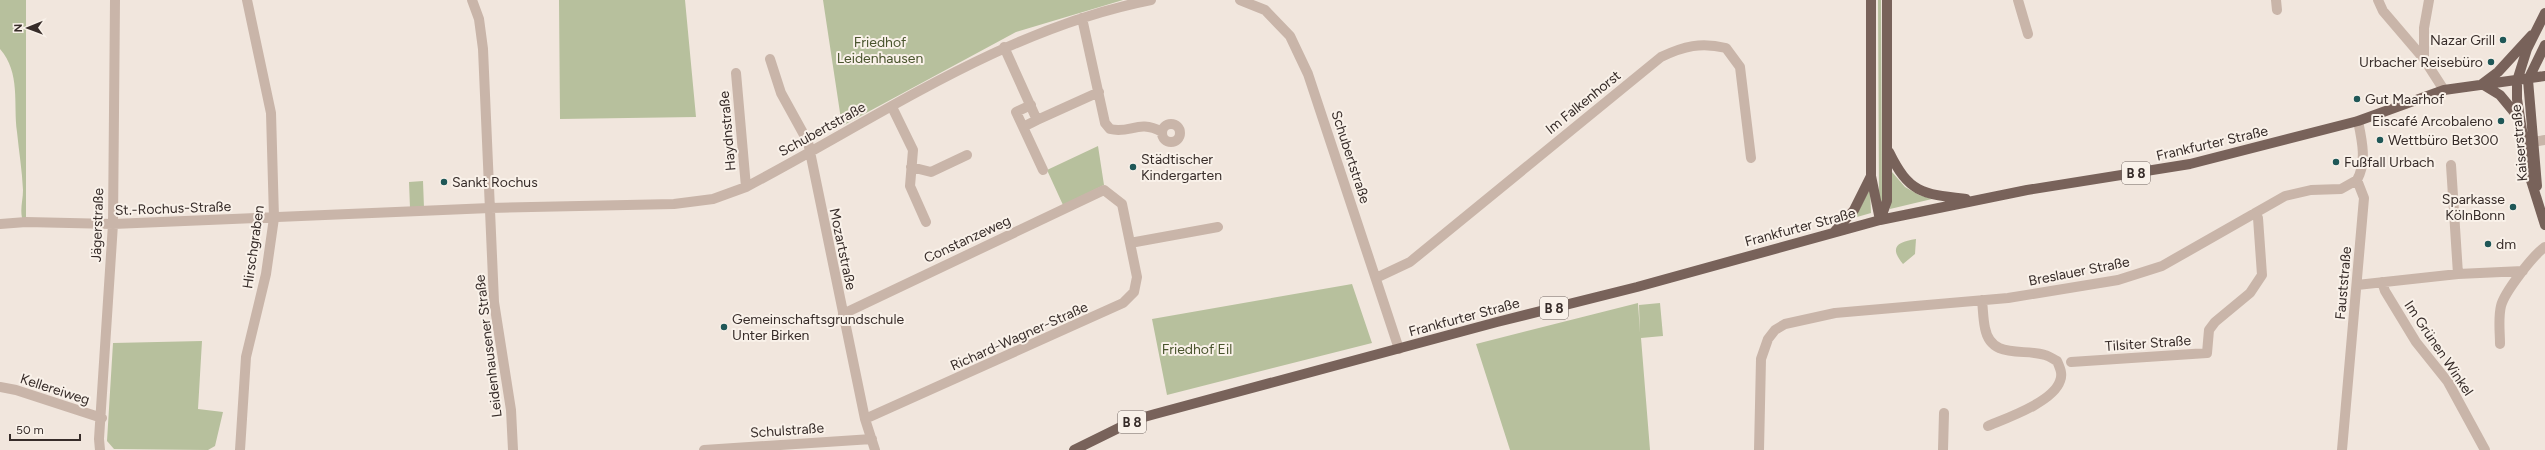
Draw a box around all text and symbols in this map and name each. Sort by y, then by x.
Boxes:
north arrow [8,8,48,48]
text: N [12,24,25,33]
place label: Nazar Grill [2430,32,2495,49]
park label: Friedhof Leidenhausen [837,34,923,67]
marker: Nazar Grill [2498,35,2508,45]
place label: Urbacher Reisebüro [2359,54,2483,71]
marker: Urbacher Reisebüro [2486,57,2496,67]
street label: Im Falkenhorst [1542,67,1624,138]
street label: Haydnstraße [716,90,739,172]
place label: Gut Maarhof [2365,91,2445,108]
marker: Gut Maarhof [2352,94,2362,104]
street label: Schubertstraße [776,98,869,160]
street label: Kaiserstraße [2508,104,2531,182]
street label: Schubertstraße [1327,108,1374,206]
place label: Eiscafé Arcobaleno [2372,113,2493,130]
marker: Eiscafé Arcobaleno [2496,116,2506,126]
street label: Frankfurter Straße [2155,122,2270,165]
place label: Wettbüro Bet300 [2388,132,2499,149]
marker: Wettbüro Bet300 [2375,135,2385,145]
place label: Städtischer Kindergarten [1141,151,1222,184]
place label: Fußfall Urbach [2344,154,2435,171]
marker: Fußfall Urbach [2331,157,2341,167]
marker: Städtischer Kindergarten [1128,162,1138,172]
road number: B 8 [2122,162,2150,184]
place label: Sankt Rochus [452,174,538,191]
marker: Sankt Rochus [439,177,449,187]
street label: Jägerstraße [88,187,107,262]
place label: Sparkasse KölnBonn [2442,191,2505,224]
street label: St.-Rochus-Straße [115,198,232,219]
marker: Sparkasse KölnBonn [2508,202,2518,212]
street label: Hirschgraben [239,204,268,290]
street label: Frankfurter Straße [1743,204,1858,250]
street label: Mozartstraße [826,207,860,292]
street label: Constanzeweg [921,212,1013,267]
place label: dm [2496,236,2516,253]
marker: dm [2483,239,2493,249]
street label: Fauststraße [2332,245,2355,320]
street label: Breslauer Straße [2027,253,2131,290]
street label: Leidenhausener Straße [471,273,506,418]
street label: Frankfurter Straße [1407,294,1522,340]
road number: B 8 [1540,297,1568,319]
street label: Richard-Wagner-Straße [948,298,1091,374]
street label: Im Grünen Winkel [2401,298,2477,399]
place label: Gemeinschaftsgrundschule Unter Birken [732,311,905,344]
marker: Gemeinschaftsgrundschule Unter Birken [719,322,729,332]
street label: Tilsiter Straße [2104,332,2192,355]
park label: Friedhof Eil [1162,341,1232,358]
street label: Kellereiweg [18,370,92,409]
road number: B 8 [1118,411,1146,433]
scale bar [10,416,80,442]
street label: Schulstraße [749,419,825,442]
text: 50 m [16,423,44,437]

